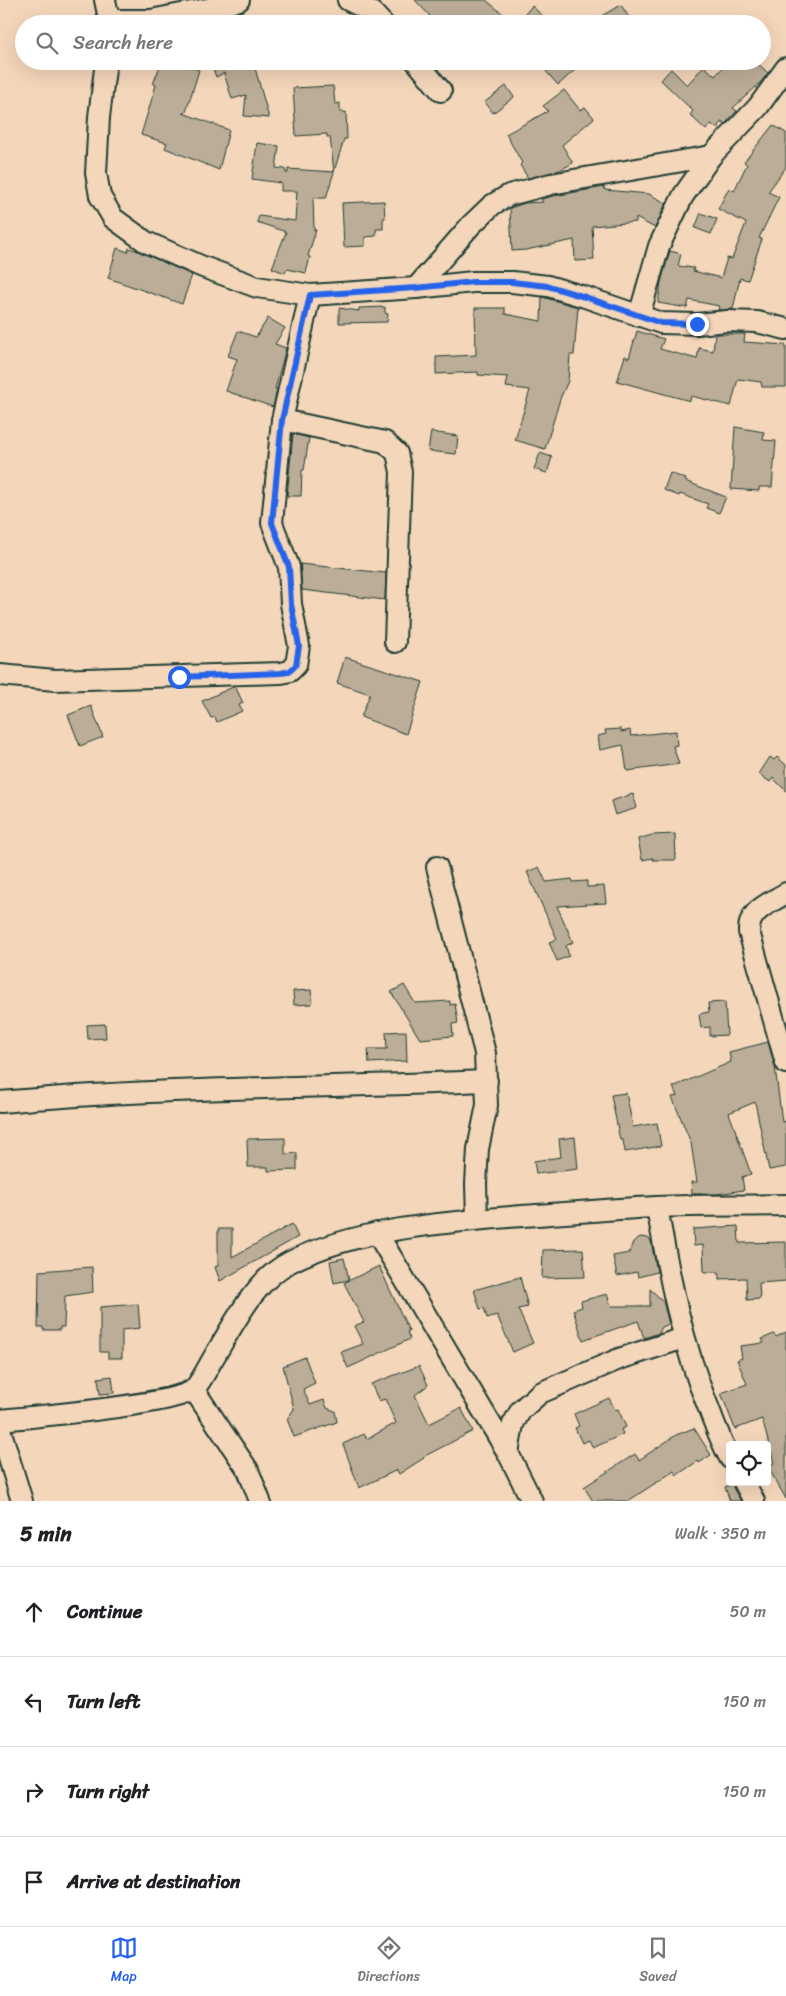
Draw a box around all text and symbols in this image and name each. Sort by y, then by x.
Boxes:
search box [15,15,771,70]
text: Search here [73,26,173,59]
icon: search [33,29,61,57]
route end [686,313,709,336]
route start [168,666,191,689]
map controls [726,1441,771,1486]
button: locate [726,1441,771,1486]
text: 5 min [20,1515,72,1553]
text: Walk · 350 m [675,1519,766,1548]
text: Continue [67,1595,143,1628]
text: 50 m [730,1597,766,1626]
icon: ahead [20,1598,48,1626]
text: Turn left [67,1685,140,1718]
text: 150 m [723,1687,766,1716]
icon: left [20,1688,48,1716]
text: Turn right [67,1775,149,1808]
text: 150 m [723,1777,766,1806]
icon: right [20,1778,48,1806]
text: Arrive at destination [67,1865,240,1898]
icon: arrive [20,1868,48,1896]
tab: Map [110,1934,138,1989]
tab: Directions [357,1934,420,1989]
tab: Saved [639,1934,676,1989]

